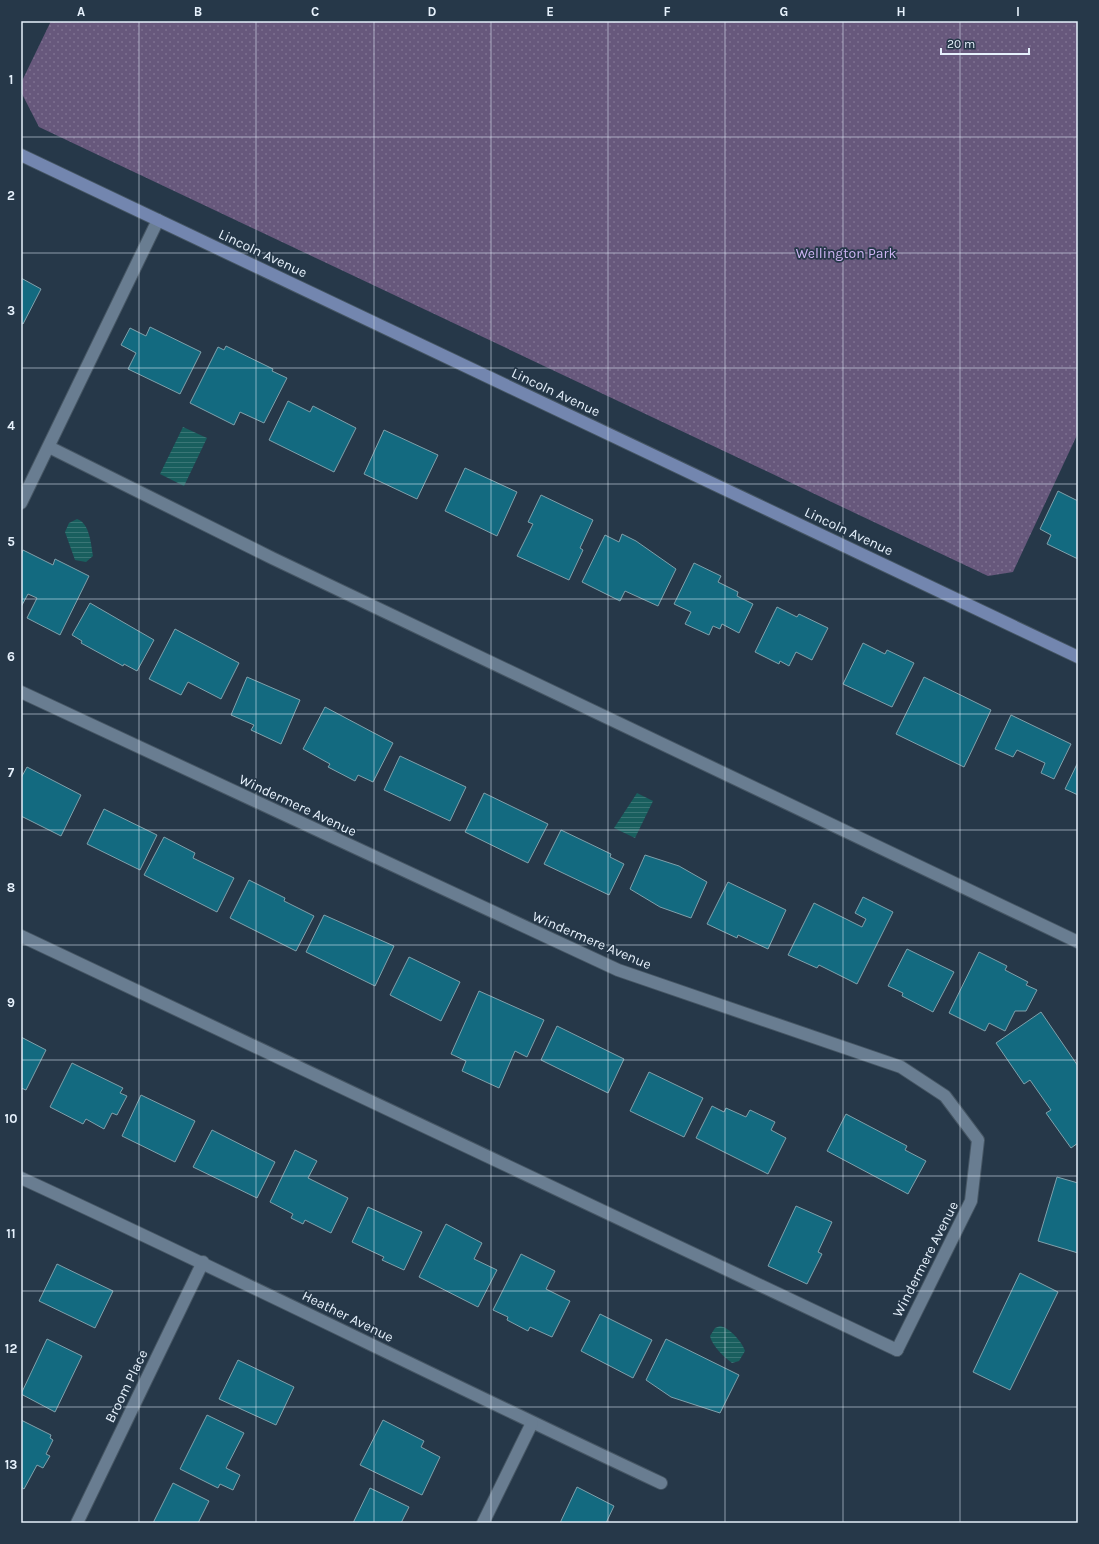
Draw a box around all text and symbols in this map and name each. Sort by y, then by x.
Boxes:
text: A [77,4,85,19]
text: B [194,4,202,19]
text: C [311,4,319,19]
text: D [428,4,437,19]
text: E [546,4,554,19]
text: F [663,4,671,19]
text: G [780,4,788,19]
text: H [896,4,906,19]
text: I [1016,4,1020,19]
scale bar [941,30,1029,56]
text: 20 m [947,37,975,51]
text: 1 [9,72,13,87]
text: 2 [7,188,15,203]
street label: Lincoln Avenue [216,226,310,281]
park label: Wellington Park [796,245,896,262]
text: 3 [7,303,15,318]
street label: Lincoln Avenue [509,365,603,420]
text: 4 [7,418,15,433]
street label: Lincoln Avenue [802,504,896,559]
text: 5 [7,534,15,549]
text: 6 [7,649,15,664]
text: 7 [8,765,15,780]
street label: Windermere Avenue [236,771,359,840]
text: 8 [7,880,15,895]
street label: Windermere Avenue [530,908,654,973]
text: 9 [7,995,15,1010]
text: 10 [5,1111,17,1126]
street label: Windermere Avenue [889,1199,962,1320]
text: 11 [6,1226,16,1241]
street label: Heather Avenue [299,1287,396,1346]
text: 12 [5,1341,17,1356]
street label: Broom Place [101,1347,151,1426]
text: 13 [5,1457,17,1472]

